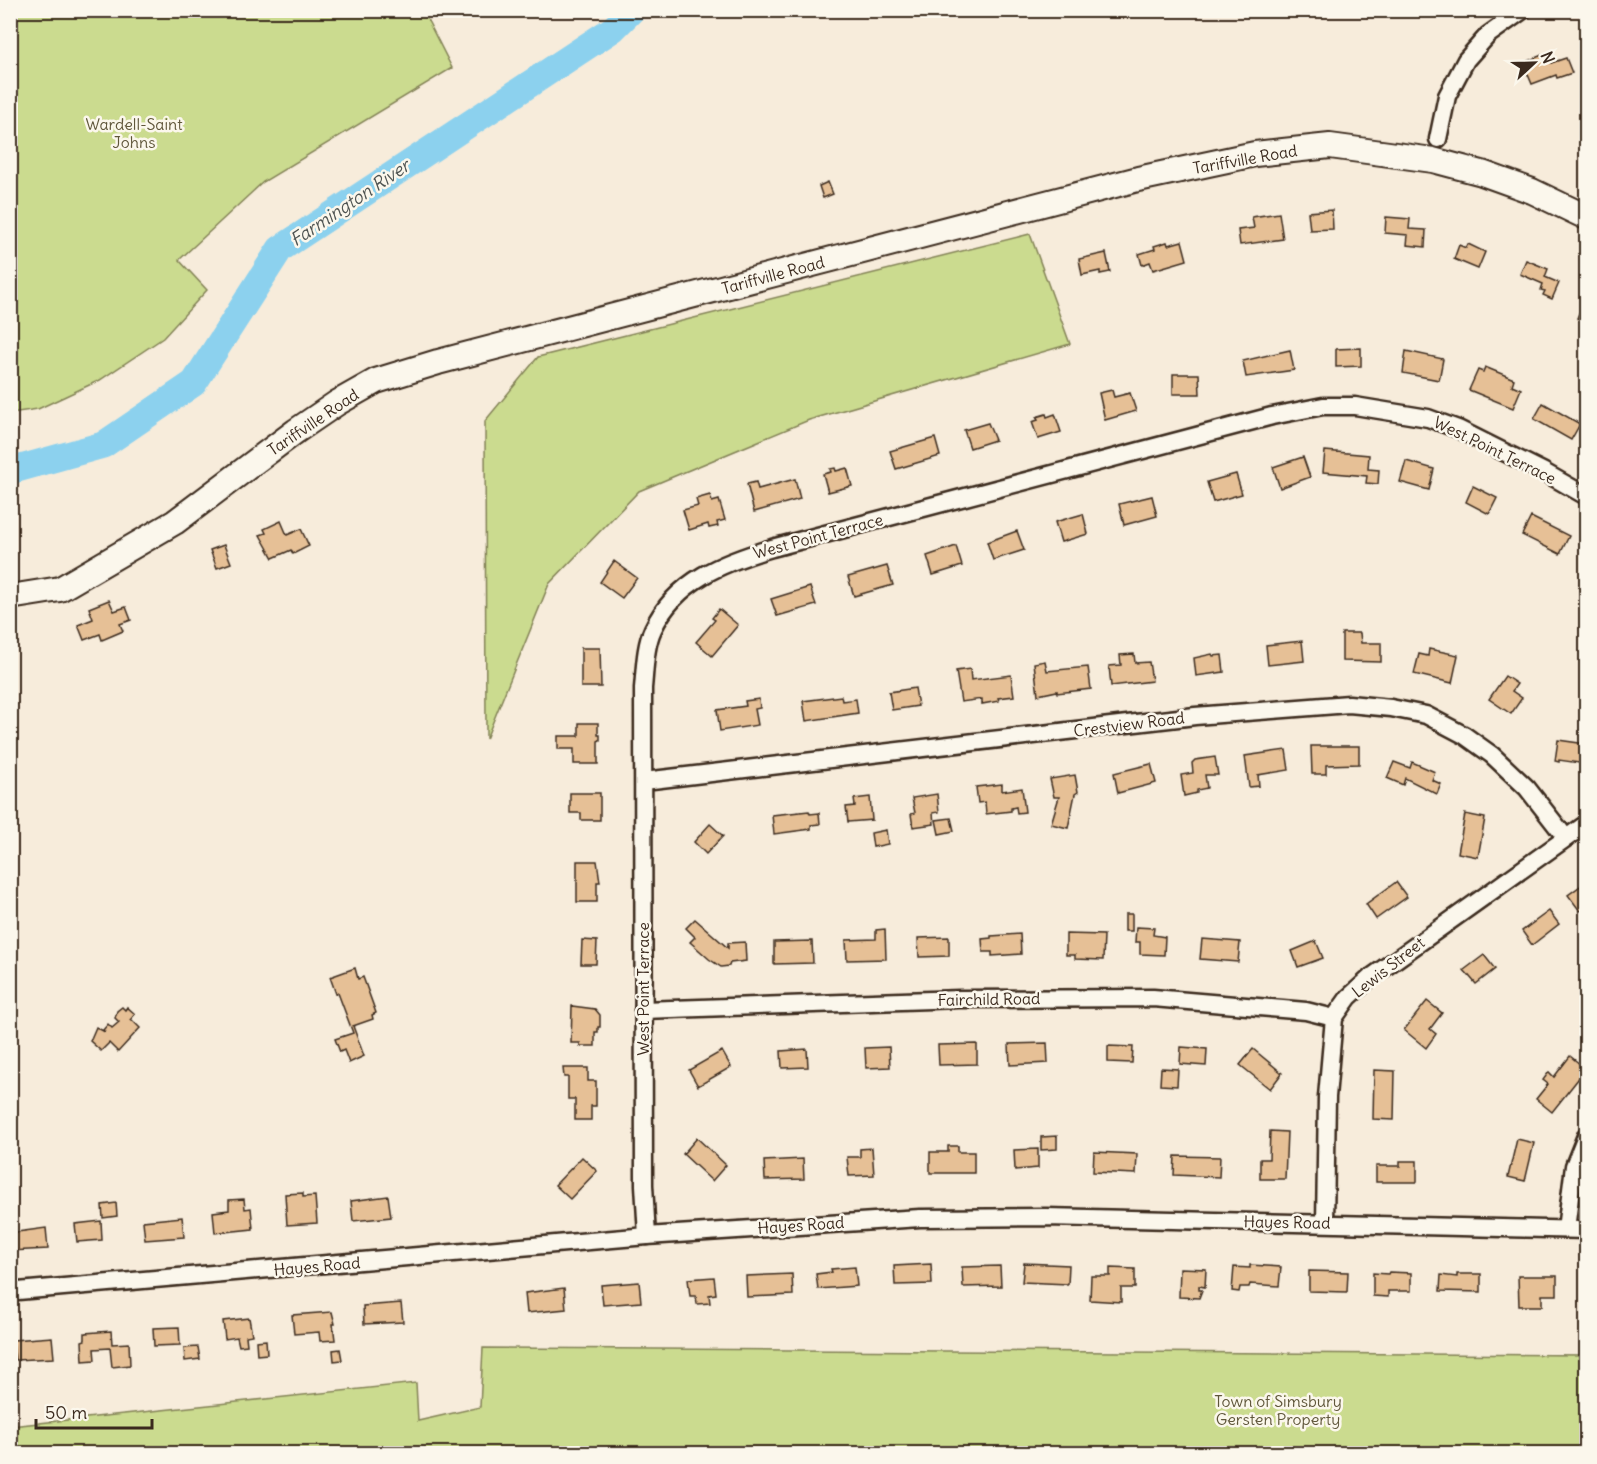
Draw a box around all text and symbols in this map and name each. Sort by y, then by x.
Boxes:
north arrow [1504,33,1564,93]
text: N [1537,49,1559,66]
park label: Wardell-Saint Johns [85,114,183,152]
street label: Tariffville Road [1191,140,1299,178]
water label: Farmington River [286,153,416,251]
street label: Tariffville Road [719,252,827,298]
street label: Tariffville Road [264,384,362,460]
street label: West Point Terrace [1431,412,1559,488]
street label: West Point Terrace [751,509,885,563]
street label: Crestview Road [1072,707,1186,741]
street label: West Point Terrace [633,922,653,1056]
street label: Lewis Street [1348,932,1429,1002]
street label: Fairchild Road [937,988,1041,1010]
street label: Hayes Road [1243,1211,1331,1233]
street label: Hayes Road [757,1212,845,1238]
street label: Hayes Road [273,1252,361,1280]
park label: Town of Simsbury Gersten Property [1214,1391,1342,1429]
scale bar [36,1392,152,1430]
text: 50 m [45,1401,87,1424]

